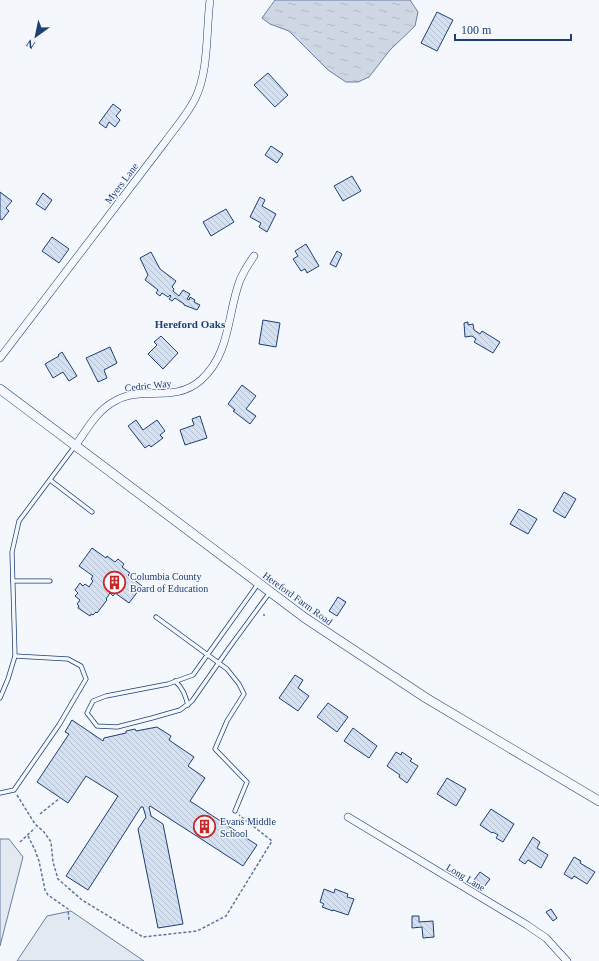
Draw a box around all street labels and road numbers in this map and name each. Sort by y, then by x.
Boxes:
street label: Myers Lane [103,160,141,206]
street label: Cedric Way [124,378,172,393]
street label: Hereford Farm Road [261,569,335,627]
street label: Long Lane [444,861,488,894]

